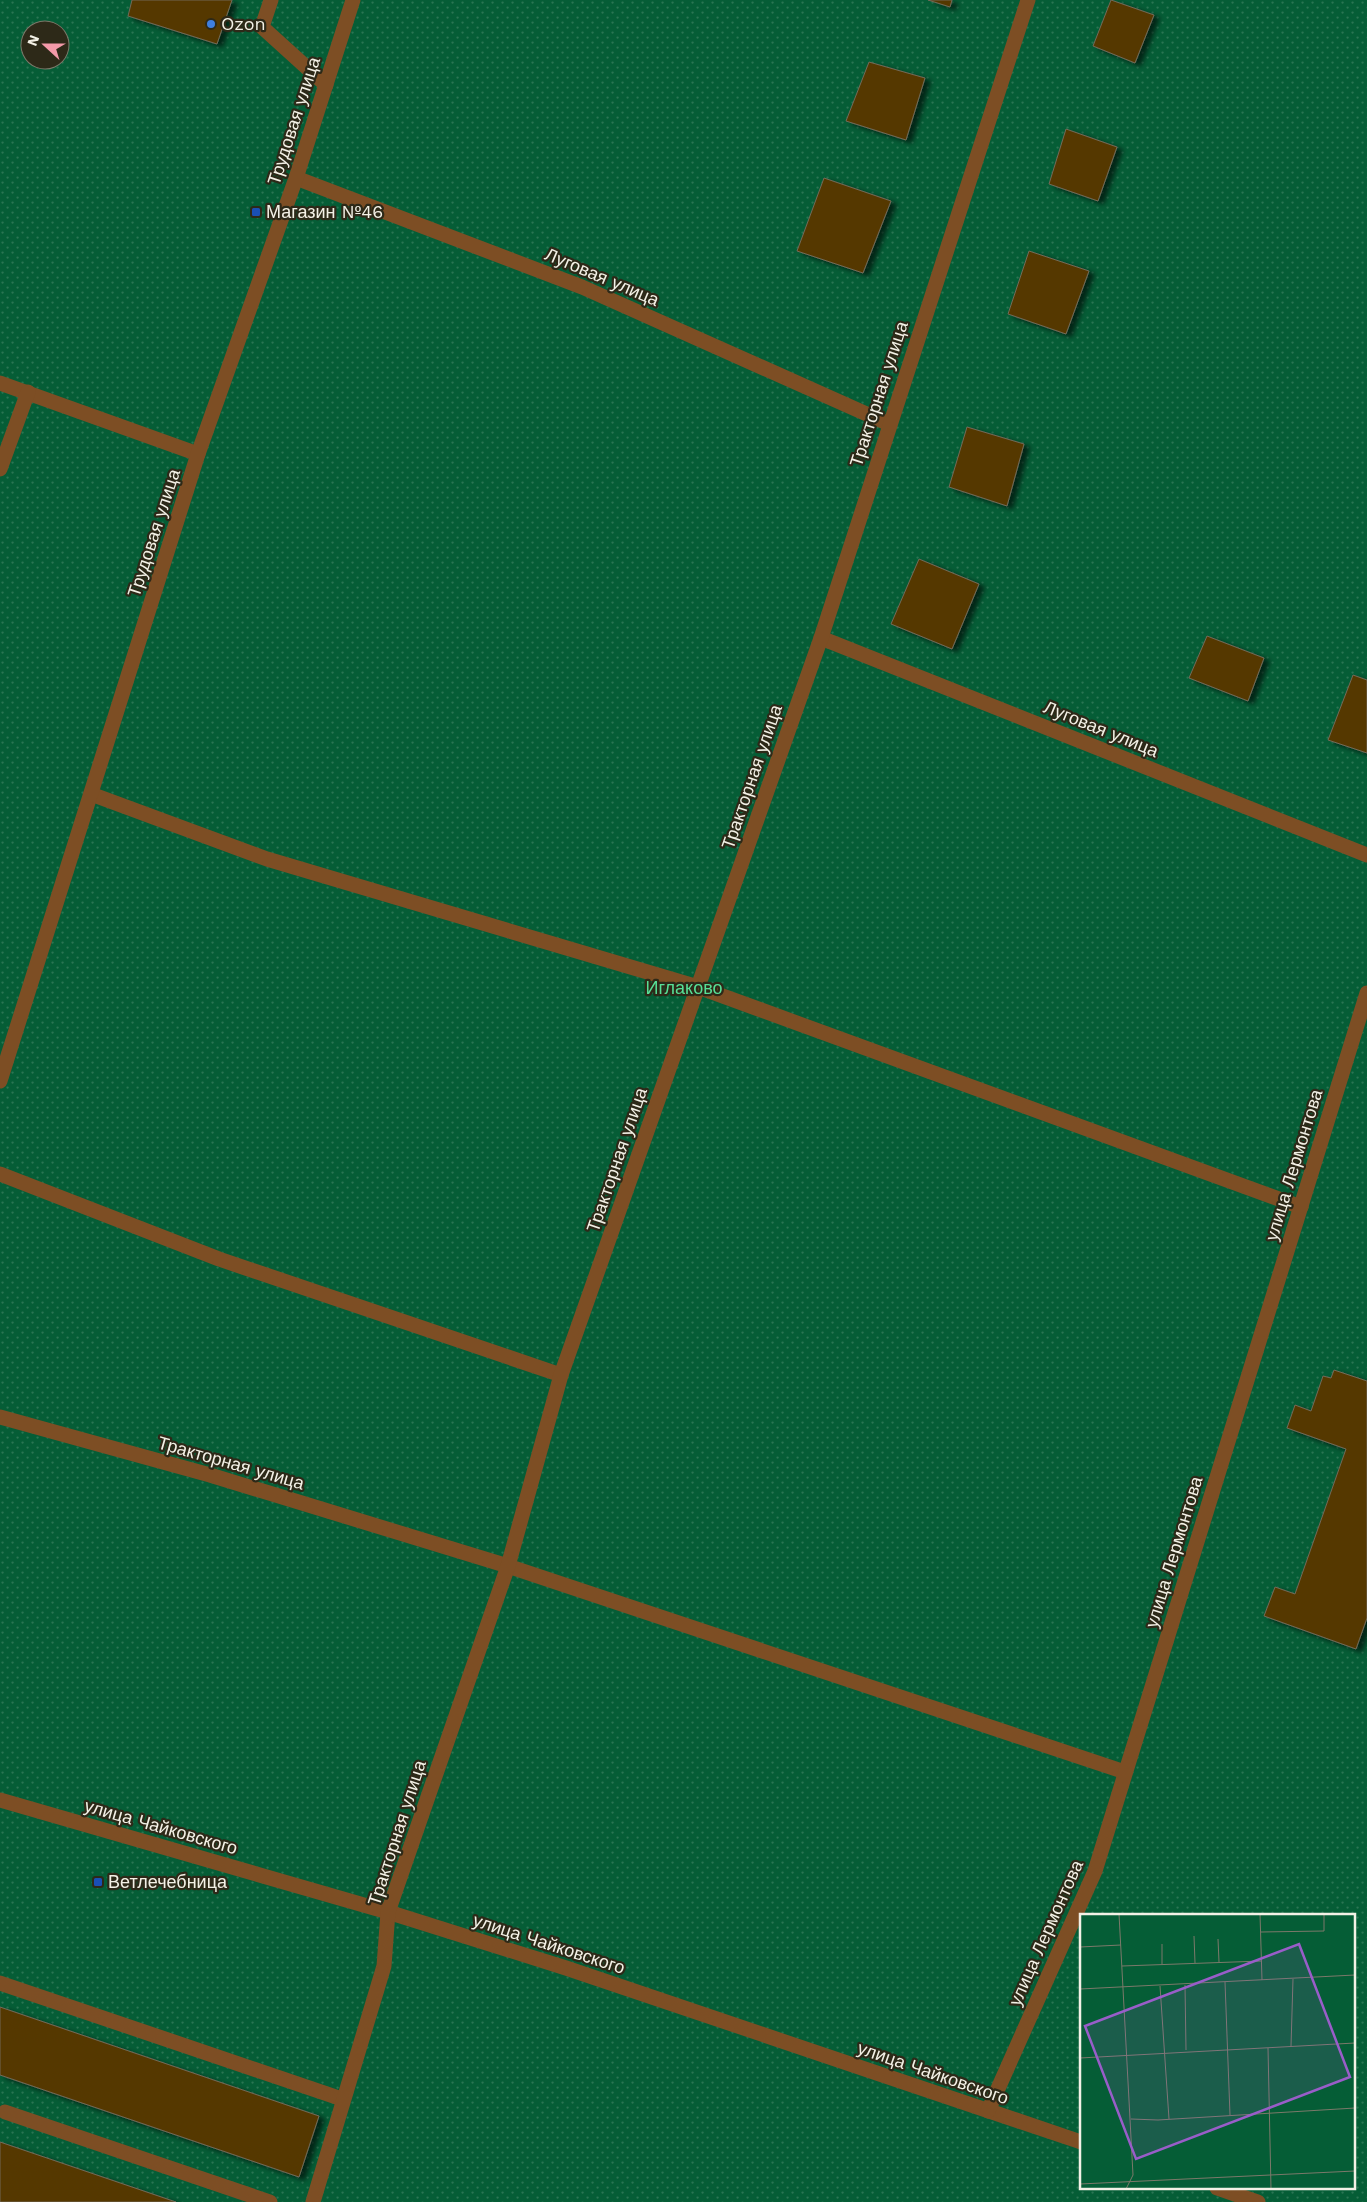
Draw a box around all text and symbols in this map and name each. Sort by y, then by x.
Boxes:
place label: Ozon [221,13,266,34]
marker: Ozon [205,18,217,30]
north arrow [20,20,70,70]
text: N [24,33,42,48]
street label: Трудовая улица [263,53,324,188]
place label: Магазин №46 [266,201,383,222]
marker: Магазин №46 [250,206,262,218]
street label: Луговая улица [542,243,663,310]
street label: Тракторная улица [845,318,912,469]
street label: Трудовая улица [123,465,184,600]
street label: Луговая улица [1041,696,1163,761]
street label: Тракторная улица [717,701,786,852]
park label: Иглаково [645,977,723,998]
street label: Тракторная улица [582,1084,651,1235]
street label: улица Лермонтова [1260,1086,1327,1243]
street label: Тракторная улица [155,1432,308,1494]
street label: улица Лермонтова [1140,1473,1207,1630]
street label: Тракторная улица [363,1757,430,1908]
street label: улица Чайковского [82,1795,240,1858]
street label: улица Лермонтова [1004,1856,1088,2009]
place label: Ветлечебница [108,1871,228,1892]
marker: Ветлечебница [92,1876,104,1888]
street label: улица Чайковского [471,1909,628,1978]
inset map [1080,1914,1354,2190]
street label: улица Чайковского [855,2037,1011,2108]

